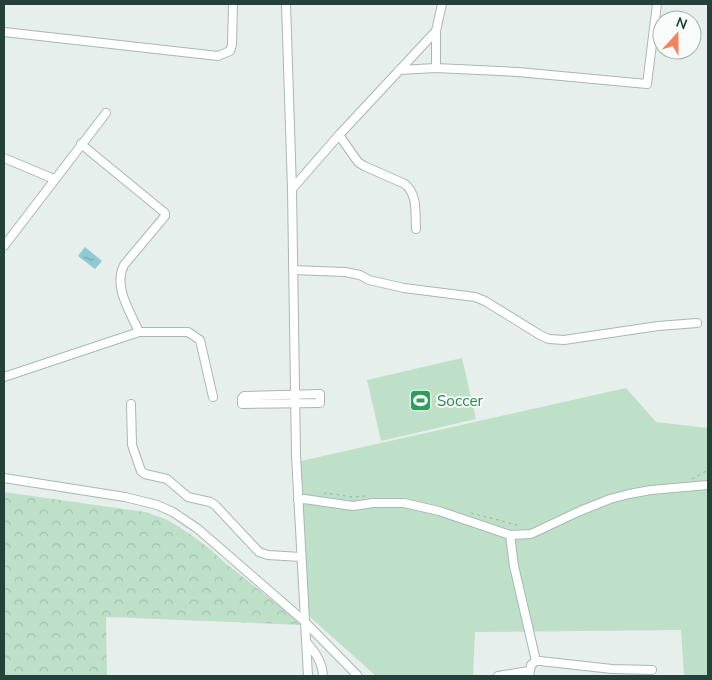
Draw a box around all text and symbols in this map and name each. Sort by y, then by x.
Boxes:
north arrow [652,10,702,60]
text: N [673,13,690,33]
sports icon: Soccer [409,388,433,412]
place label: Soccer [437,391,484,410]

